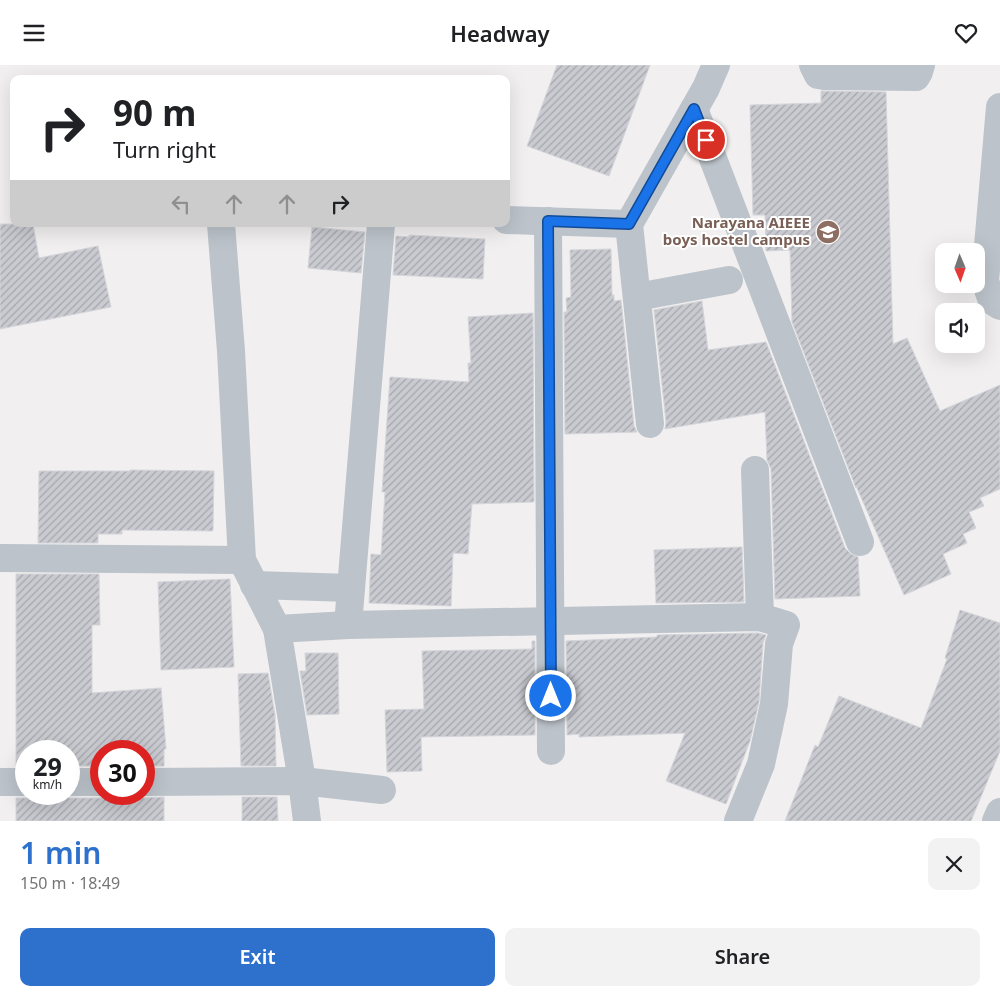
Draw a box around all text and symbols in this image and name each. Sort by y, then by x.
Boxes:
text: Headway [450,18,550,48]
icon: menu [20,19,48,47]
icon: heart [952,19,980,47]
text: 90 m [113,89,196,136]
icon: right [30,95,95,160]
pin [685,119,727,161]
icon: arrive [692,126,720,154]
text: Turn right [113,134,216,164]
icon: left [167,190,195,218]
icon: ahead [220,190,248,218]
icon: ahead [273,190,301,218]
icon: right [326,190,354,218]
place label: Narayana AIEEE boys hostel campus [663,212,810,249]
school or university icon: Narayana AIEEE boys hostel campus [815,219,841,245]
north arrow [935,243,985,293]
map controls [935,243,985,353]
button: sound [935,303,985,353]
position arrow [524,669,576,721]
speed limit sign: 30 [90,740,155,805]
text: 29 [33,749,62,783]
text: km/h [33,776,62,793]
text: 1 min [20,832,101,873]
button: close [928,838,980,890]
text: 150 m · 18:49 [20,872,120,894]
button: Exit [20,928,495,986]
button: Share [505,928,980,986]

